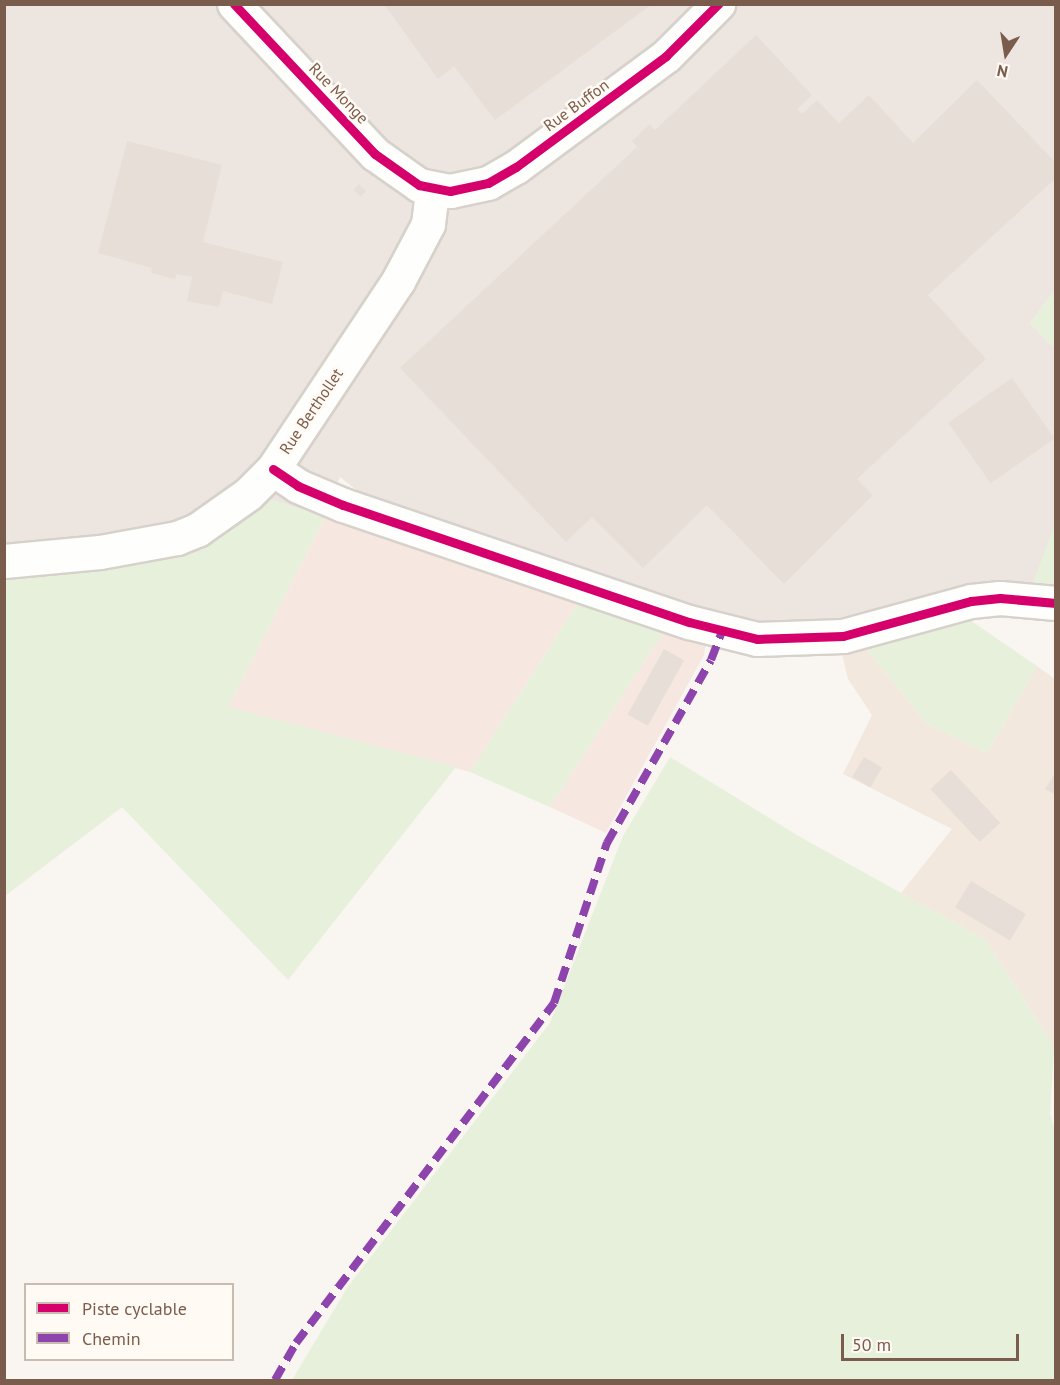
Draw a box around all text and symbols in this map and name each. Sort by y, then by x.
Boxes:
north arrow [976,24,1036,84]
street label: Rue Monge [305,59,373,127]
text: N [995,61,1009,82]
street label: Rue Buffon [540,75,612,135]
street label: Rue Berthollet [275,364,347,458]
legend [24,1283,234,1361]
text: Piste cyclable [82,1297,187,1320]
scale bar [844,1322,1022,1360]
text: Chemin [82,1327,141,1350]
text: 50 m [852,1333,891,1356]

